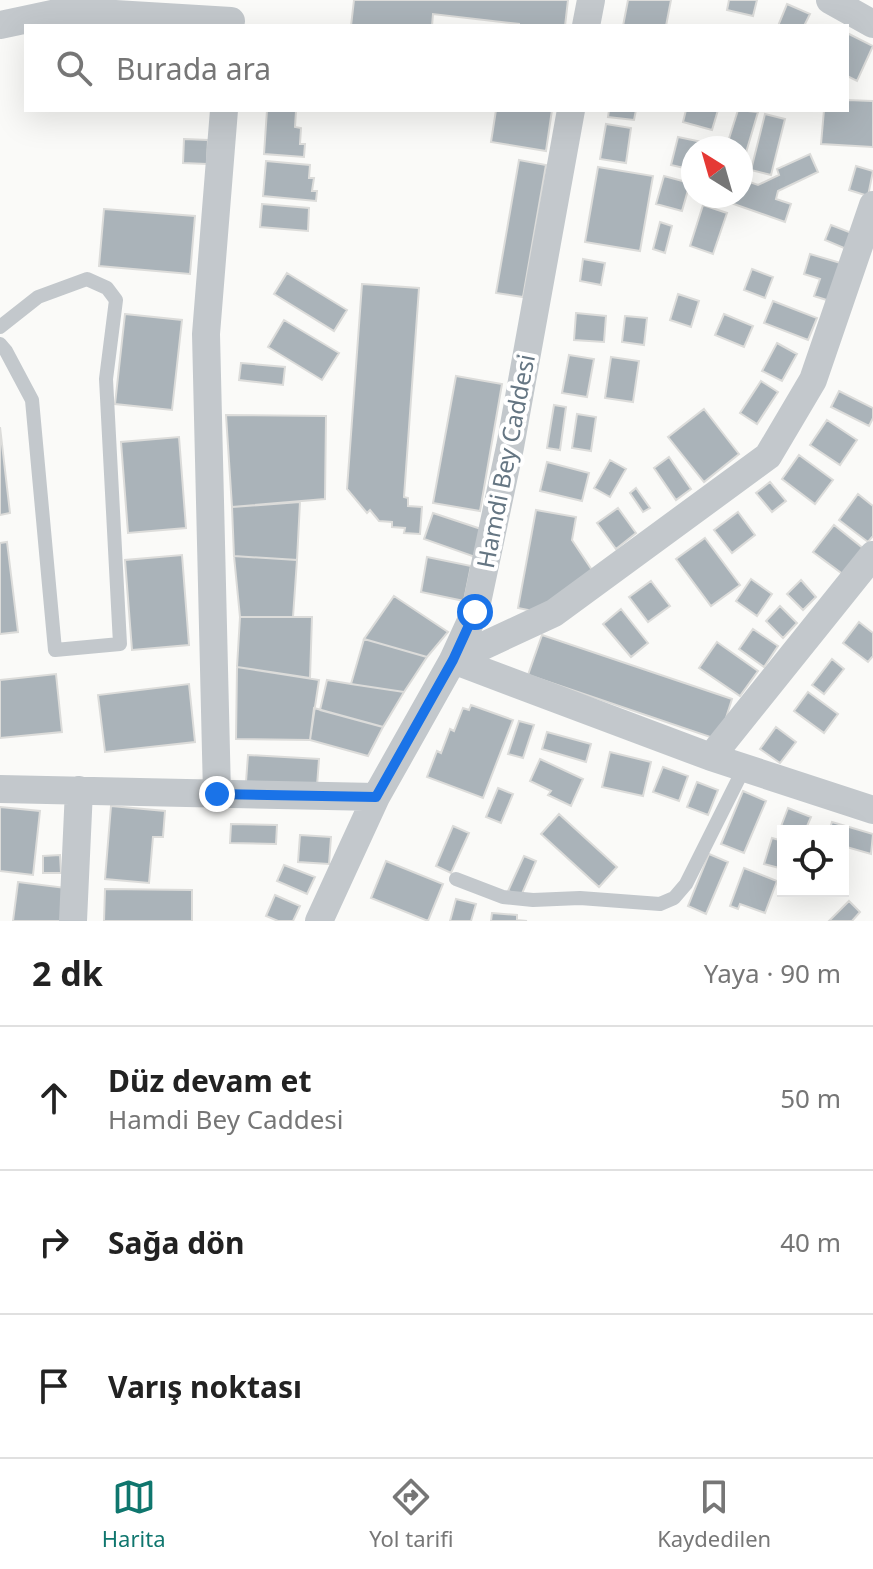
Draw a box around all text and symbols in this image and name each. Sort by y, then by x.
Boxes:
search box [24,24,849,112]
icon: search [52,46,96,90]
text: Burada ara [116,48,271,89]
north arrow [681,136,753,208]
street label: Hamdi Bey Caddesi [468,351,542,571]
route start [457,594,493,630]
route end [199,776,235,812]
map controls [777,825,849,897]
button: locate [777,825,849,897]
text: 2 dk [32,950,103,996]
text: Yaya · 90 m [704,955,841,991]
text: Düz devam et [108,1060,311,1101]
icon: ahead [32,1076,76,1120]
text: 50 m [780,1080,841,1116]
text: Hamdi Bey Caddesi [108,1101,344,1137]
icon: right [32,1220,76,1264]
text: Sağa dön [108,1222,244,1263]
text: 40 m [780,1224,841,1260]
icon: arrive [32,1364,76,1408]
text: Varış noktası [108,1366,302,1407]
tab: Harita [102,1475,166,1553]
tab: Yol tarifi [369,1475,454,1553]
tab: Kaydedilen [657,1475,771,1553]

